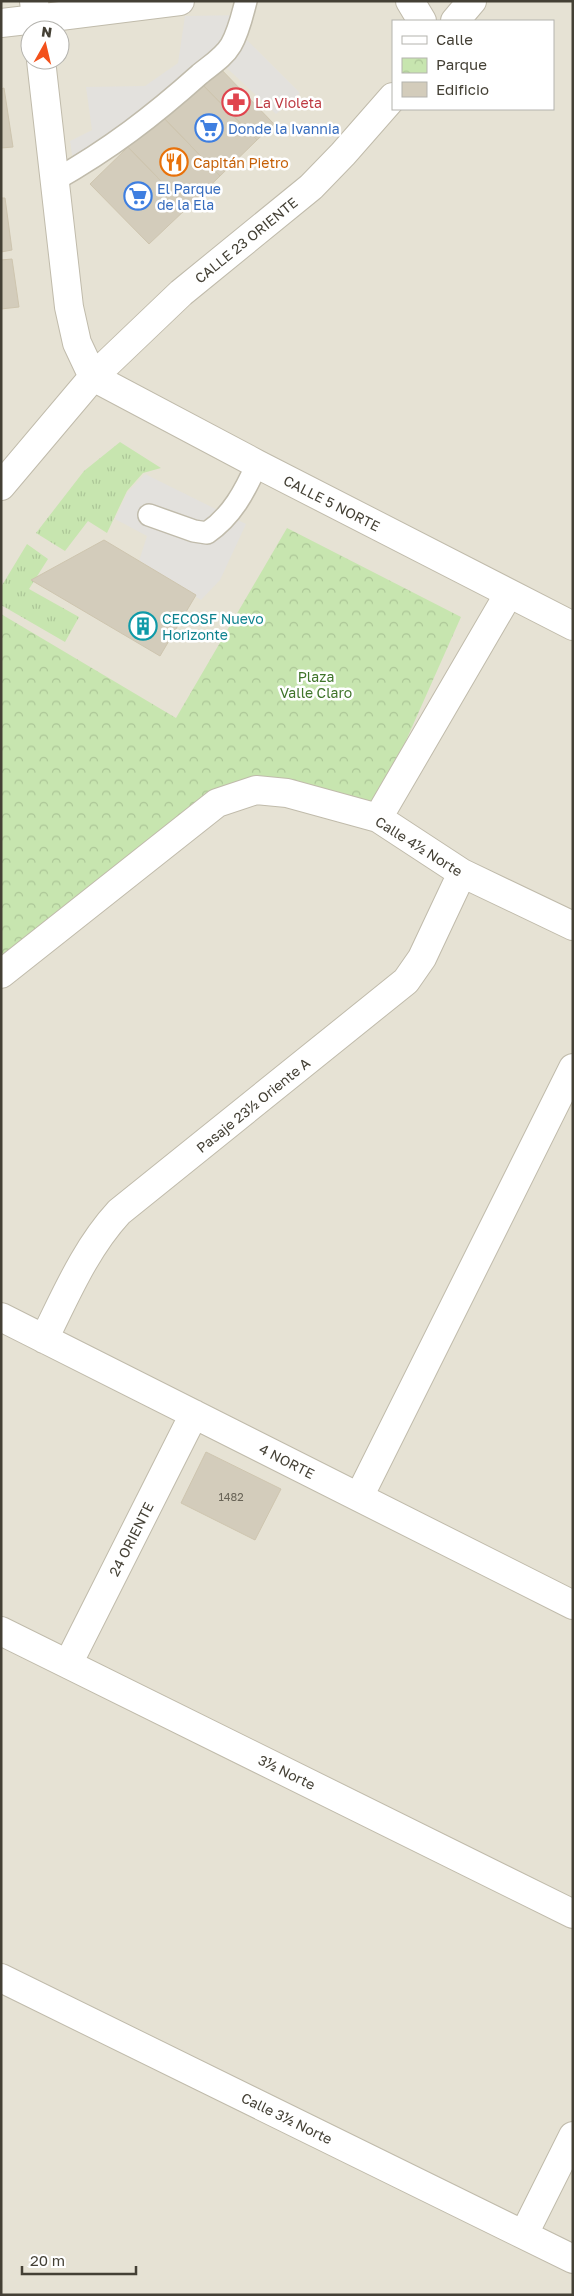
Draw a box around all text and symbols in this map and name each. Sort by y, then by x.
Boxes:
north arrow [20,20,70,70]
legend [392,20,554,110]
text: N [40,22,53,41]
text: Calle [436,30,473,48]
text: Parque [436,55,487,73]
text: Edificio [436,80,489,98]
pharmacy icon: La Violeta [221,87,251,117]
place label: La Violeta [255,94,322,111]
supermarket icon: Donde la Ivannia [194,113,224,143]
place label: Donde la Ivannia [228,120,340,137]
restaurant icon: Capitán Pietro [159,147,189,177]
place label: Capitán Pietro [193,154,289,171]
place label: El Parque de la Ela [157,180,221,213]
supermarket icon: El Parque de la Ela [123,181,153,211]
street label: CALLE 23 ORIENTE [191,193,301,287]
street label: CALLE 5 NORTE [281,471,383,535]
place label: CECOSF Nuevo Horizonte [162,610,264,643]
building icon: CECOSF Nuevo Horizonte [128,611,158,641]
park label: Plaza Valle Claro [280,668,352,701]
street label: Calle 4½ Norte [372,812,466,880]
street label: Pasaje 23½ Oriente A [193,1054,314,1156]
street label: 4 NORTE [257,1440,317,1482]
house number: 1482 [218,1490,244,1503]
street label: 24 ORIENTE [105,1499,157,1579]
street label: 3½ Norte [256,1751,318,1793]
street label: Calle 3½ Norte [239,2089,335,2147]
scale bar [22,2244,136,2276]
text: 20 m [30,2251,65,2269]

